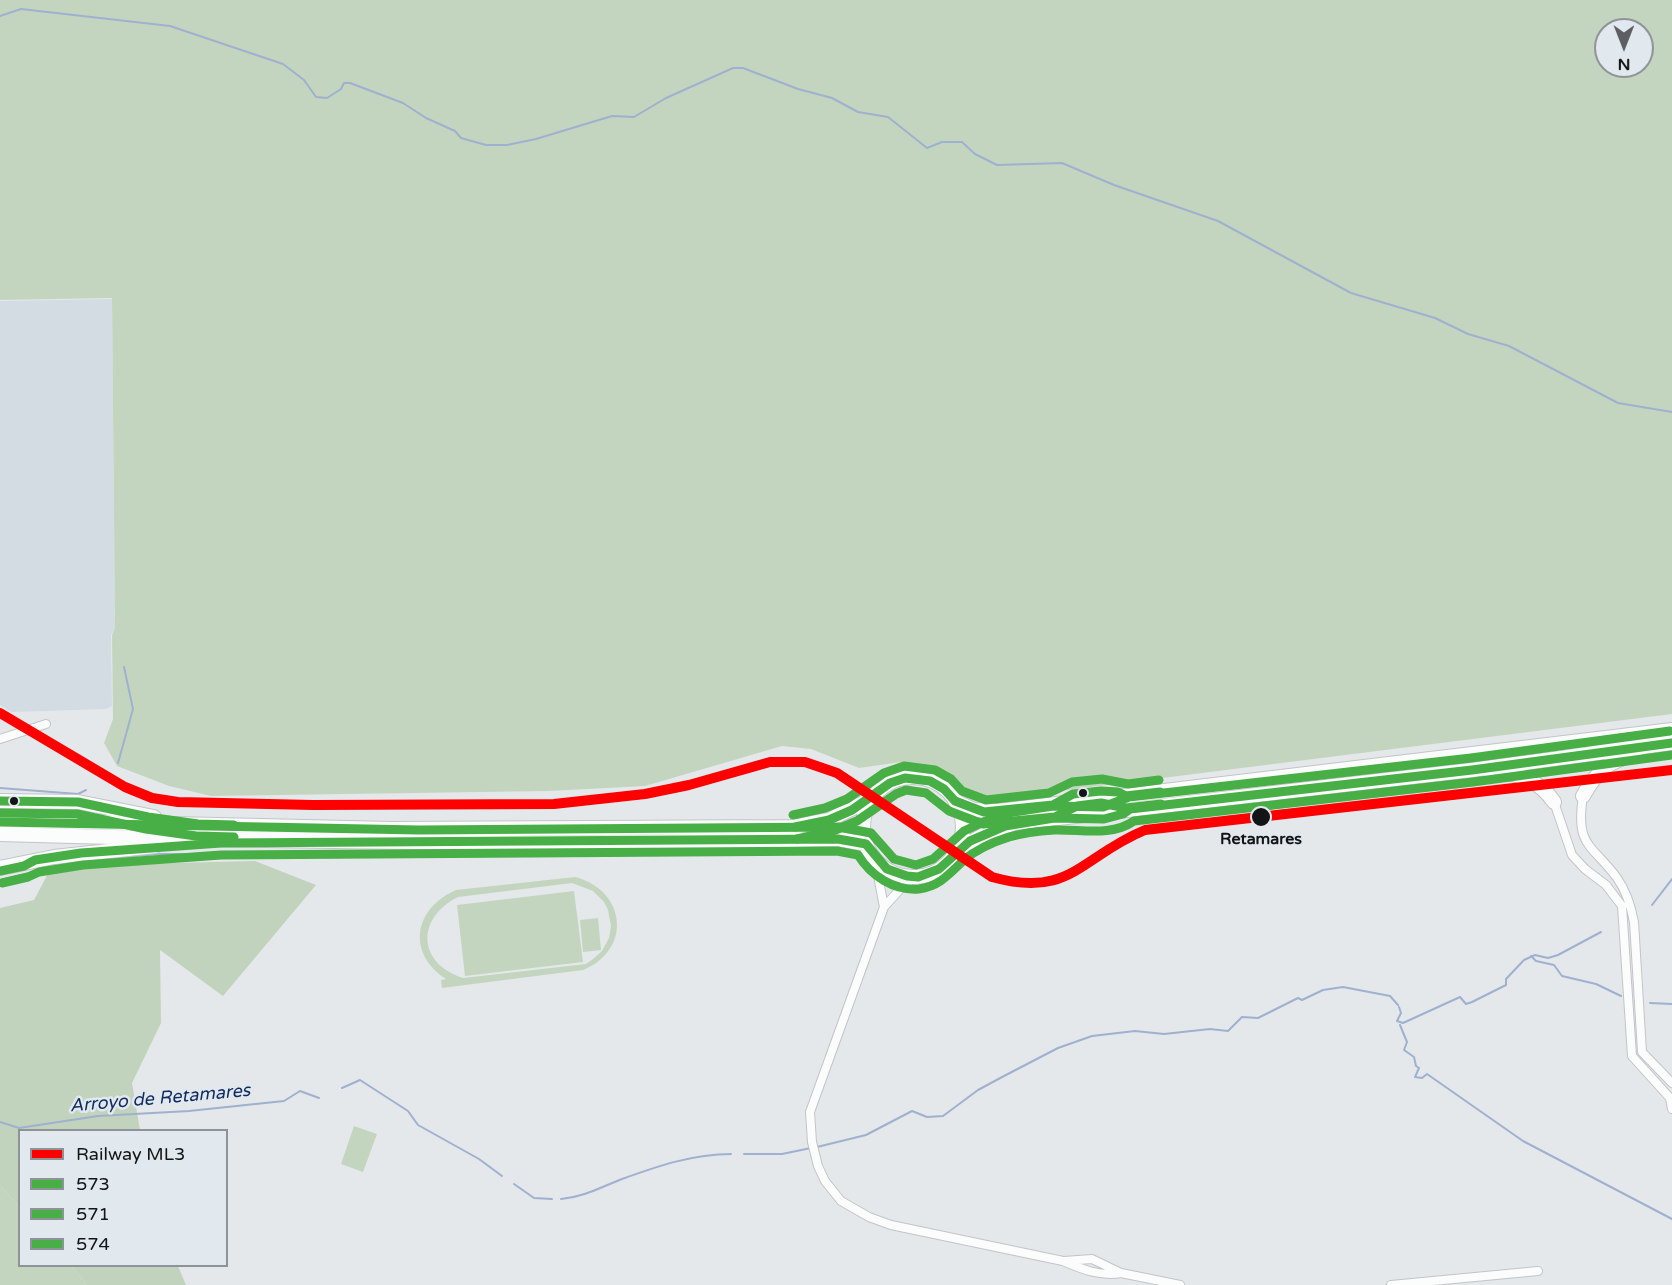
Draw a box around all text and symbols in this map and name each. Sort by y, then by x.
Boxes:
north arrow [1594,18,1654,78]
text: N [1618,54,1630,74]
unlabelled marker [1077,787,1089,799]
unlabelled marker [8,795,20,807]
marker: Retamares [1250,806,1272,828]
place label: Retamares [1220,830,1302,850]
water label: Arroyo de Retamares [69,1080,251,1118]
legend [18,1129,228,1267]
text: Railway ML3 [76,1143,185,1165]
text: 573 [76,1173,110,1195]
text: 571 [76,1203,110,1225]
text: 574 [76,1233,110,1255]

